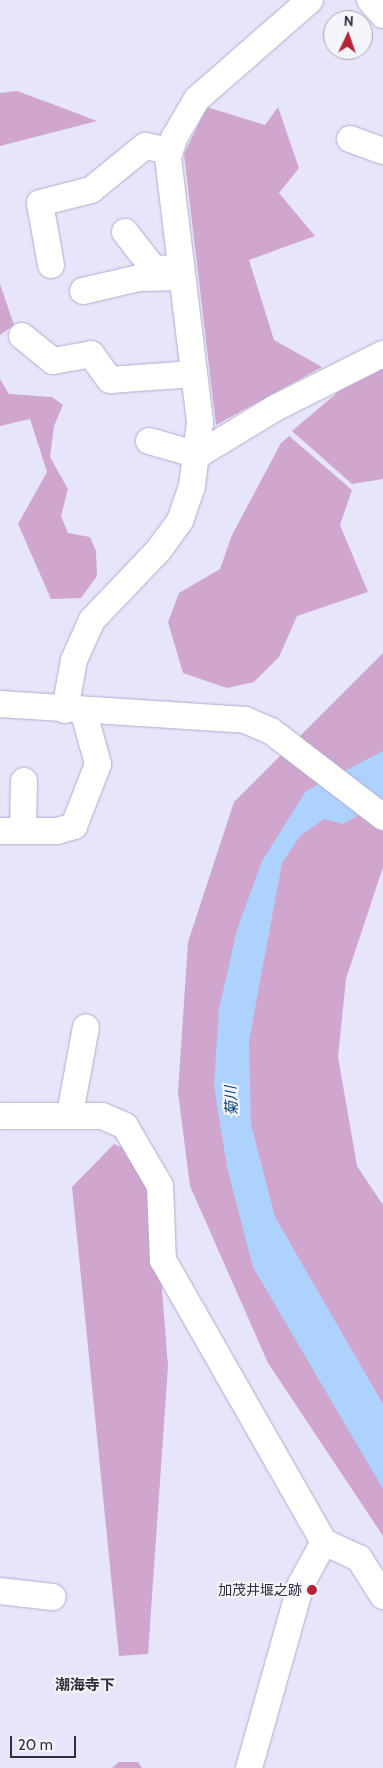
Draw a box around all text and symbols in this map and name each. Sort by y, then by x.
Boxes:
north arrow [323,10,373,60]
text: N [343,12,354,30]
water label: 菊川 [222,1086,242,1116]
place label: 加茂井堰之跡 [218,1582,302,1598]
marker: 加茂井堰之跡 [306,1584,318,1596]
district label: 潮海寺下 [55,1677,115,1695]
scale bar [12,1726,79,1758]
text: 20 m [18,1736,53,1754]

